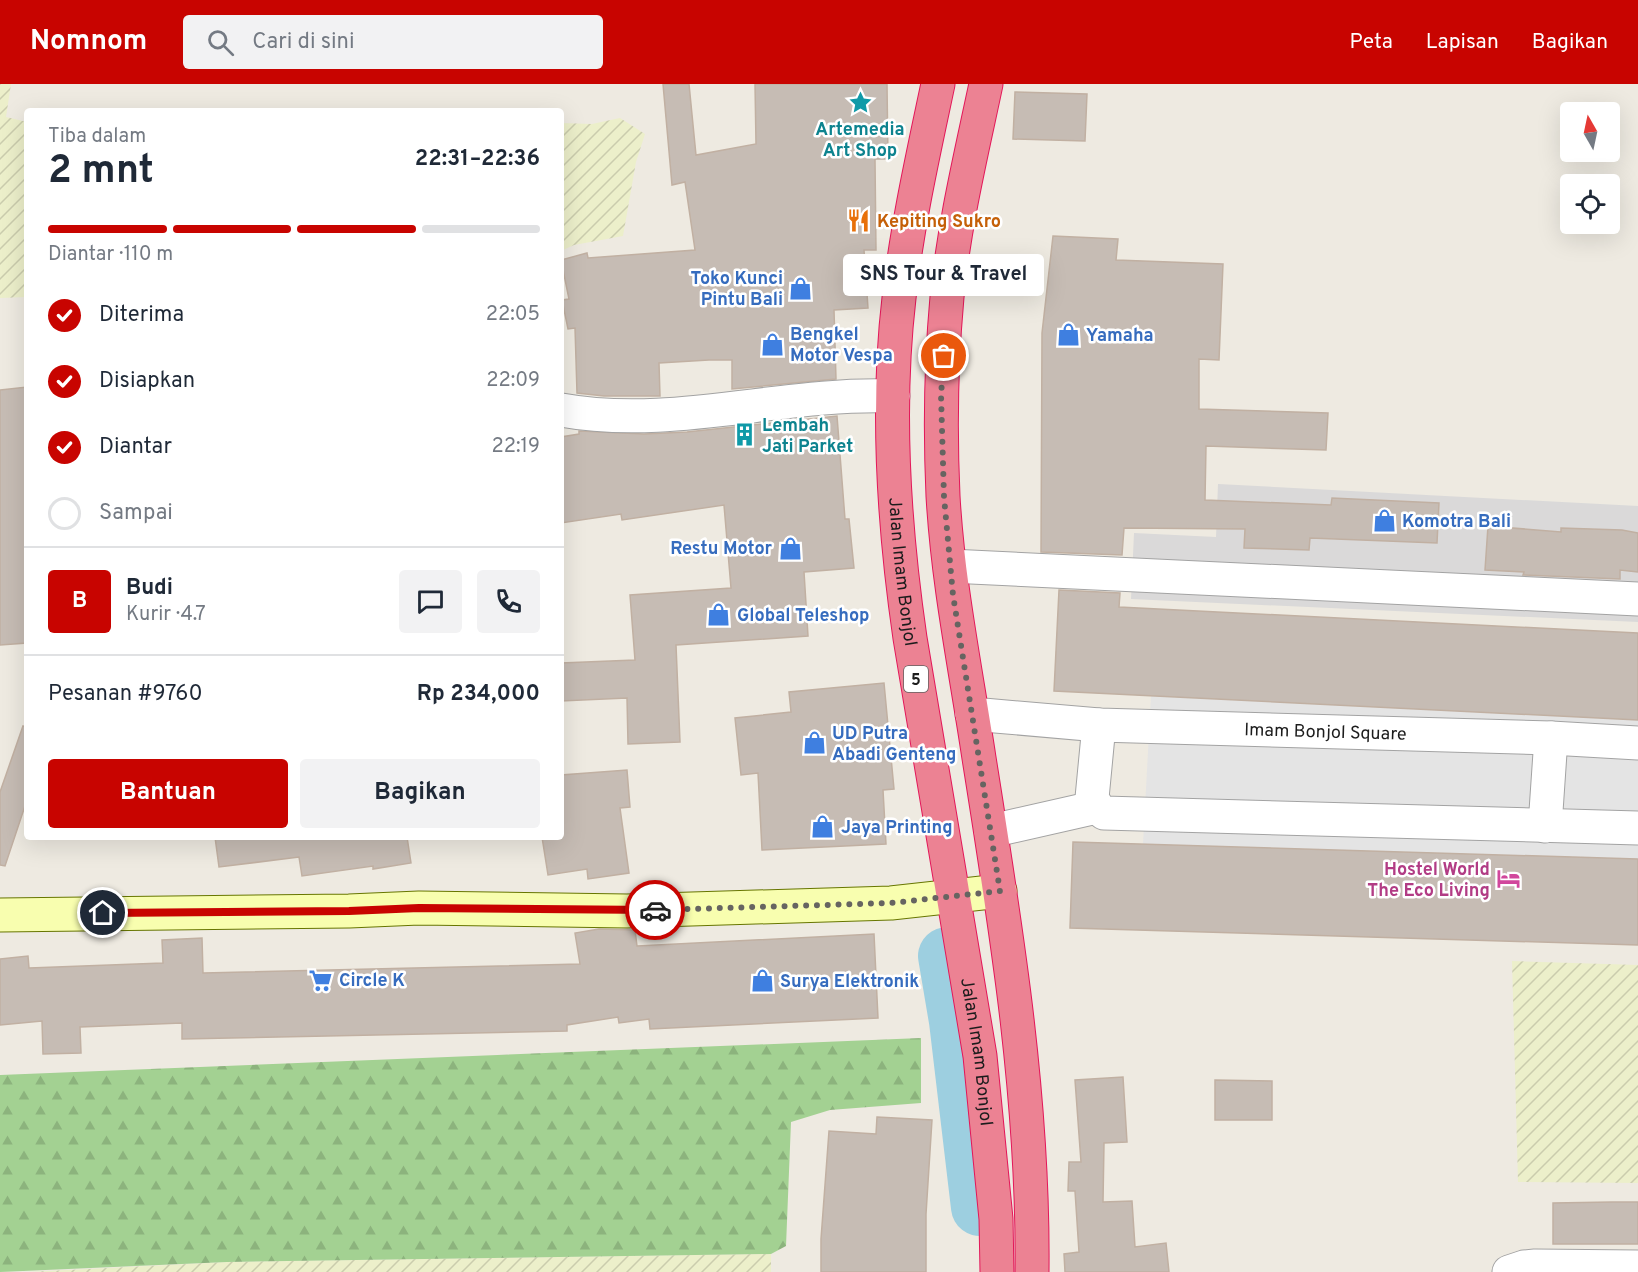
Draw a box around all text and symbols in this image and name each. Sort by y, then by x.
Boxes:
search box [183,15,603,69]
text: Nomnom [30,24,147,60]
icon: search [204,26,237,59]
text: Cari di sini [252,29,355,56]
text: Peta [1350,29,1393,56]
text: Lapisan [1426,29,1499,56]
text: Bagikan [1532,29,1608,56]
place icon: Artemedia Art Shop [847,90,873,116]
north arrow [1560,102,1620,162]
map controls [1560,102,1620,234]
place label: Artemedia Art Shop [815,119,905,163]
text: Tiba dalam [48,124,146,150]
text: 22:31–22:36 [415,146,540,173]
text: 2 mnt [48,148,154,197]
button: locate [1560,174,1620,234]
restaurant icon: Kepiting Sukro [846,208,872,234]
place label: Kepiting Sukro [877,211,1001,234]
text: Diantar · 110 m [48,242,173,268]
callout: SNS Tour & Travel [844,254,1044,296]
text: SNS Tour & Travel [860,262,1027,288]
place label: Toko Kunci Pintu Bali [691,268,783,312]
shop icon: Toko Kunci Pintu Bali [788,275,814,301]
icon: check [48,299,81,332]
text: Diterima [99,302,184,329]
text: 22:05 [486,302,540,328]
shop icon: Yamaha [1055,322,1081,348]
place label: Bengkel Motor Vespa [790,324,893,368]
place label: Yamaha [1086,325,1154,348]
pin [918,330,969,381]
shop icon: Bengkel Motor Vespa [759,331,785,357]
icon: bag [927,339,960,372]
icon: check [48,365,81,398]
text: Disiapkan [99,368,195,395]
text: 22:09 [486,368,540,394]
place label: Lembah Jati Parket [762,415,853,459]
building icon: Lembah Jati Parket [731,422,757,448]
icon: check [48,431,81,464]
text: Diantar [99,434,172,461]
text: 22:19 [492,434,540,460]
street label: Jalan Imam Bonjol [882,497,921,648]
text: Sampai [99,500,173,527]
shop icon: Komotra Bali [1371,508,1397,534]
place label: Komotra Bali [1402,511,1511,534]
shop icon: Restu Motor [777,535,803,561]
place label: Restu Motor [670,538,773,561]
button: chat [399,570,462,633]
button: phone [477,570,540,633]
text: Budi [126,575,173,602]
text: B [72,588,87,615]
text: Kurir · 4.7 [126,602,206,628]
shop icon: Global Teleshop [706,602,732,628]
place label: Global Teleshop [737,605,869,628]
road number: 5 [904,666,928,692]
text: Pesanan #9760 [48,681,203,708]
text: Rp 234,000 [417,681,540,708]
street label: Imam Bonjol Square [1244,719,1407,747]
place label: UD Putra Abadi Genteng [832,723,956,767]
shop icon: UD Putra Abadi Genteng [801,730,827,756]
button: Bantuan [48,759,288,828]
button: Bagikan [300,759,540,828]
shop icon: Jaya Printing [810,814,836,840]
place label: Jaya Printing [841,817,953,840]
place label: Hostel World The Eco Living [1367,859,1490,903]
hotel icon: Hostel World The Eco Living [1495,866,1521,892]
courier [625,880,685,940]
pin [77,887,128,938]
icon: car [639,894,672,927]
icon: home [86,896,119,929]
supermarket icon: Circle K [308,967,334,993]
shop icon: Surya Elektronik [749,968,775,994]
place label: Circle K [339,970,405,993]
place label: Surya Elektronik [780,971,919,994]
street label: Jalan Imam Bonjol [954,976,997,1127]

